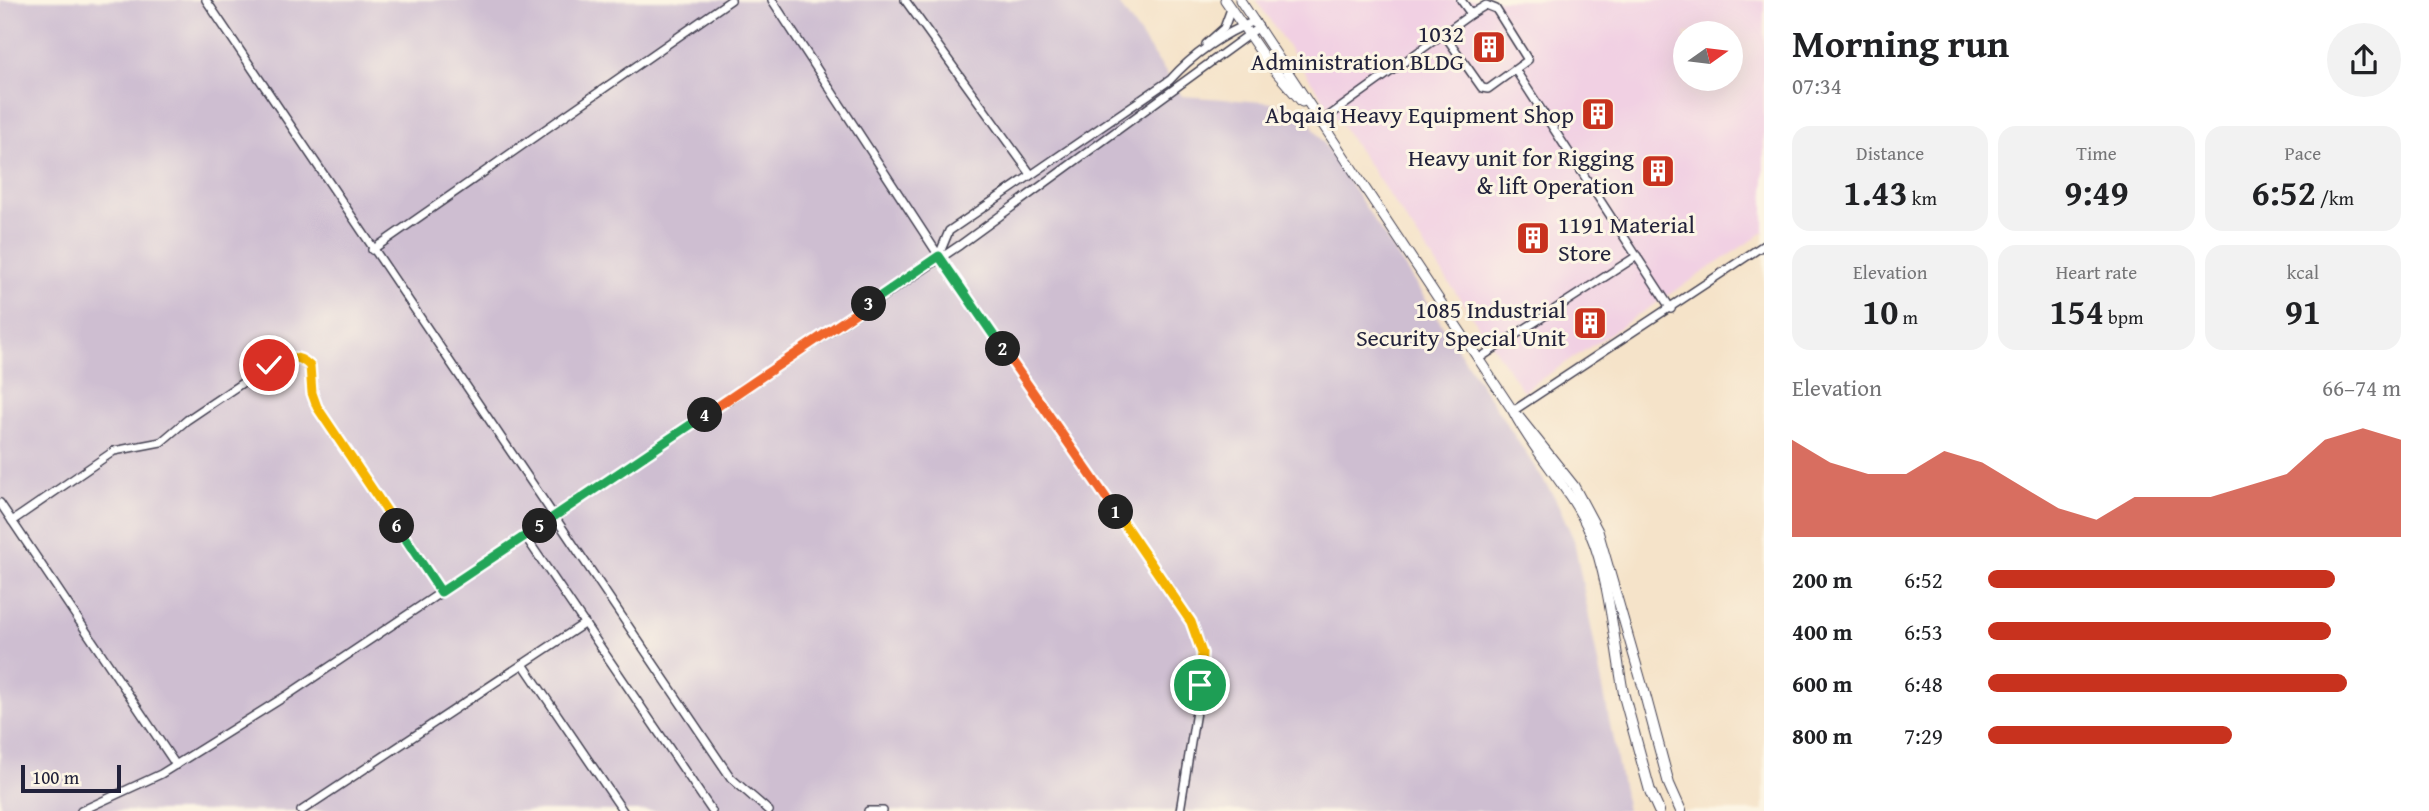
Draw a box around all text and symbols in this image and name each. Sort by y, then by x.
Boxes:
text: Morning run [1792,15,2009,71]
place label: 1032 Administration BLDG [1251,16,1464,79]
north arrow [1673,21,1743,91]
map controls [1673,21,1743,91]
button: share [2327,23,2401,97]
building icon: 1032 Administration BLDG [1470,28,1508,66]
text: 07:34 [1792,69,1842,102]
building icon: Abqaiq Heavy Equipment Shop [1579,95,1617,133]
place label: Abqaiq Heavy Equipment Shop [1265,97,1574,132]
text: Distance [1856,139,1924,167]
text: Time [2076,139,2117,167]
text: Pace [2285,139,2321,167]
place label: Heavy unit for Rigging & lift Operation [1408,140,1635,203]
building icon: Heavy unit for Rigging & lift Operation [1639,152,1677,190]
text: 1.43 [1843,167,1908,218]
text: 9:49 [2064,167,2129,218]
text: 6:52 [2252,167,2316,218]
text: km [1908,184,1937,212]
text: /km [2316,184,2354,212]
place label: 1191 Material Store [1558,207,1695,270]
building icon: 1191 Material Store [1514,219,1552,257]
text: Elevation [1853,258,1927,286]
text: Heart rate [2056,258,2137,286]
text: kcal [2287,258,2319,286]
pin: 3 [852,286,886,322]
text: 10 [1862,286,1898,337]
text: 154 [2049,286,2104,337]
text: 91 [2285,286,2321,337]
text: 3 [864,289,873,317]
place label: 1085 Industrial Security Special Unit [1356,292,1567,355]
text: m [1898,303,1918,331]
text: bpm [2104,303,2144,331]
building icon: 1085 Industrial Security Special Unit [1571,304,1609,342]
pin: 2 [986,332,1020,366]
text: 2 [998,334,1007,362]
pin [239,335,299,395]
icon: check [250,346,288,384]
text: Elevation [1792,371,1882,404]
text: 66–74 m [2322,371,2401,404]
pin: 4 [688,398,722,432]
text: 4 [700,400,709,428]
pin: 1 [1098,494,1134,530]
text: 1 [1111,497,1120,525]
pin: 6 [380,508,414,544]
pin: 5 [522,508,558,544]
text: 6 [392,511,401,539]
text: 5 [535,511,544,539]
text: 200 m [1792,563,1853,596]
text: 6:52 [1904,563,1943,596]
text: 400 m [1792,615,1853,648]
text: 6:53 [1904,615,1943,648]
pin [1170,655,1230,715]
icon: arrive [1181,666,1219,704]
text: 600 m [1792,667,1853,700]
text: 6:48 [1904,667,1943,700]
text: 800 m [1792,719,1853,752]
text: 7:29 [1904,719,1943,752]
scale bar [21,762,121,794]
text: 100 m [32,763,79,791]

